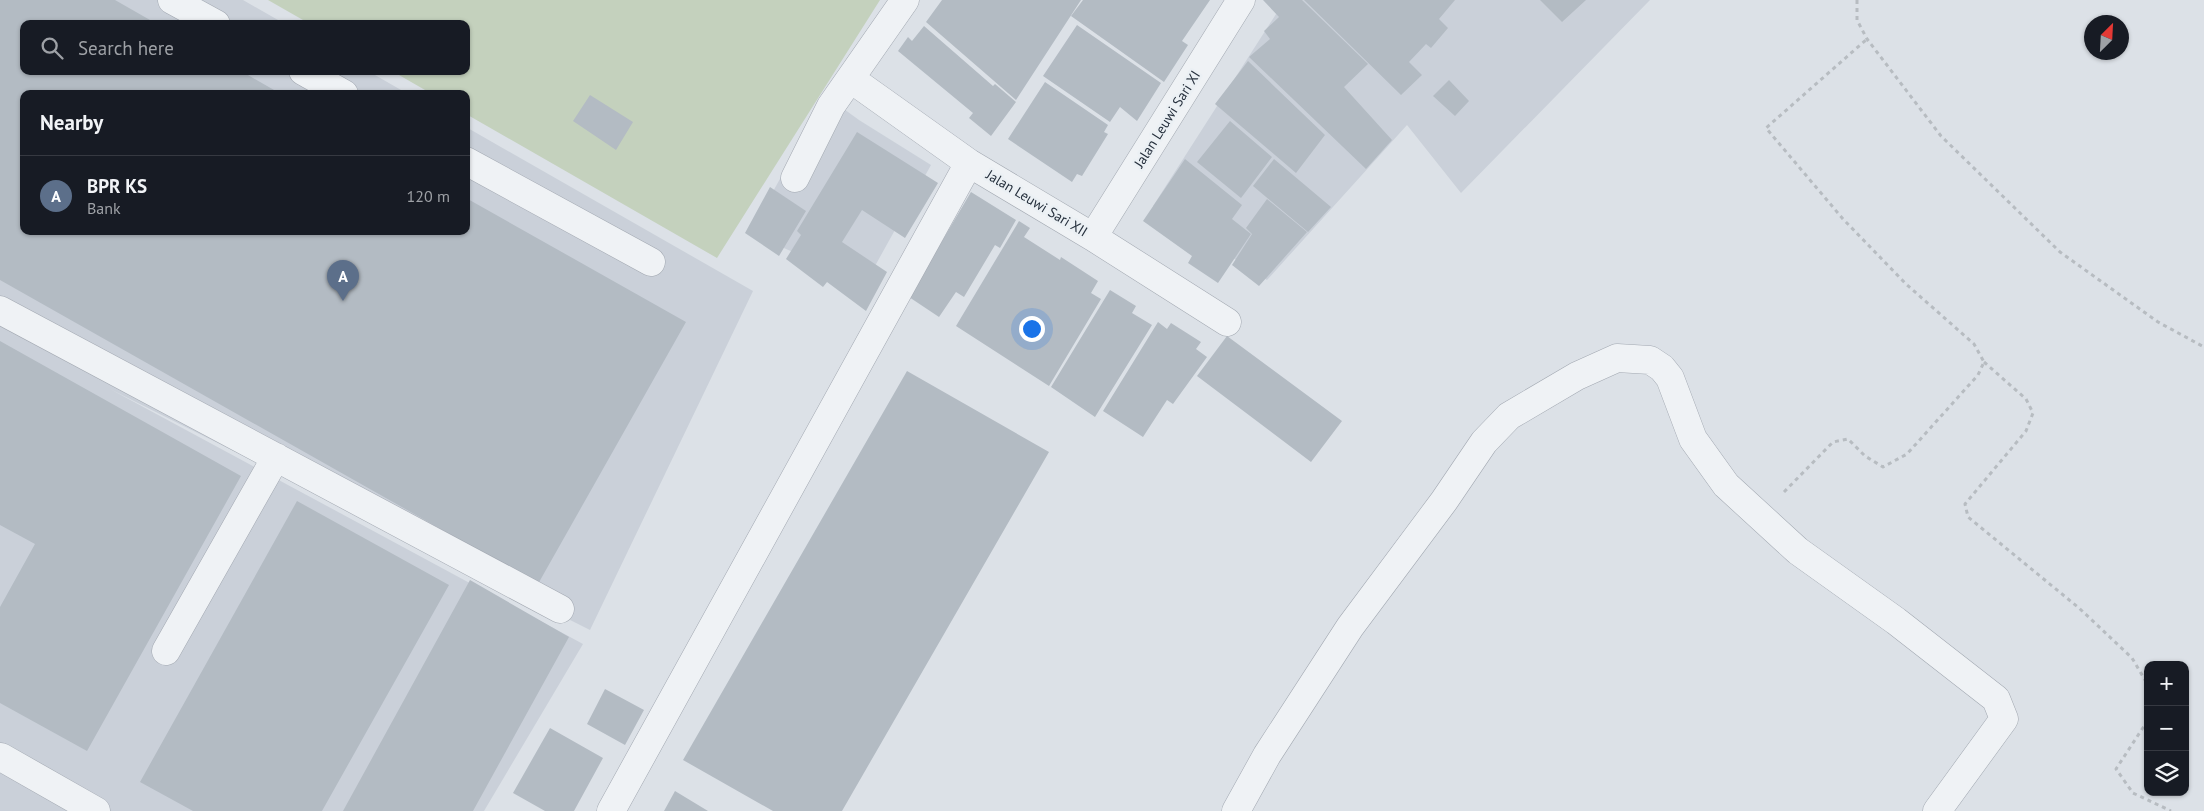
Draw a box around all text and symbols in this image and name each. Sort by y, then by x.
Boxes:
north arrow [2084,15,2129,60]
search box [20,20,470,75]
icon: search [38,34,66,62]
text: Search here [78,36,174,60]
street label: Jalan Leuwi Sari XI [1129,67,1204,172]
text: Nearby [40,109,103,136]
street label: Jalan Leuwi Sari XII [982,165,1091,240]
text: BPR KS [87,174,147,198]
text: A [51,186,61,206]
text: 120 m [407,186,450,206]
text: Bank [87,198,121,218]
pin: A [327,260,359,301]
your location [1019,316,1045,342]
map controls [2144,661,2189,796]
button: + [2144,661,2189,706]
button: − [2144,706,2189,751]
button: layers [2144,751,2189,796]

